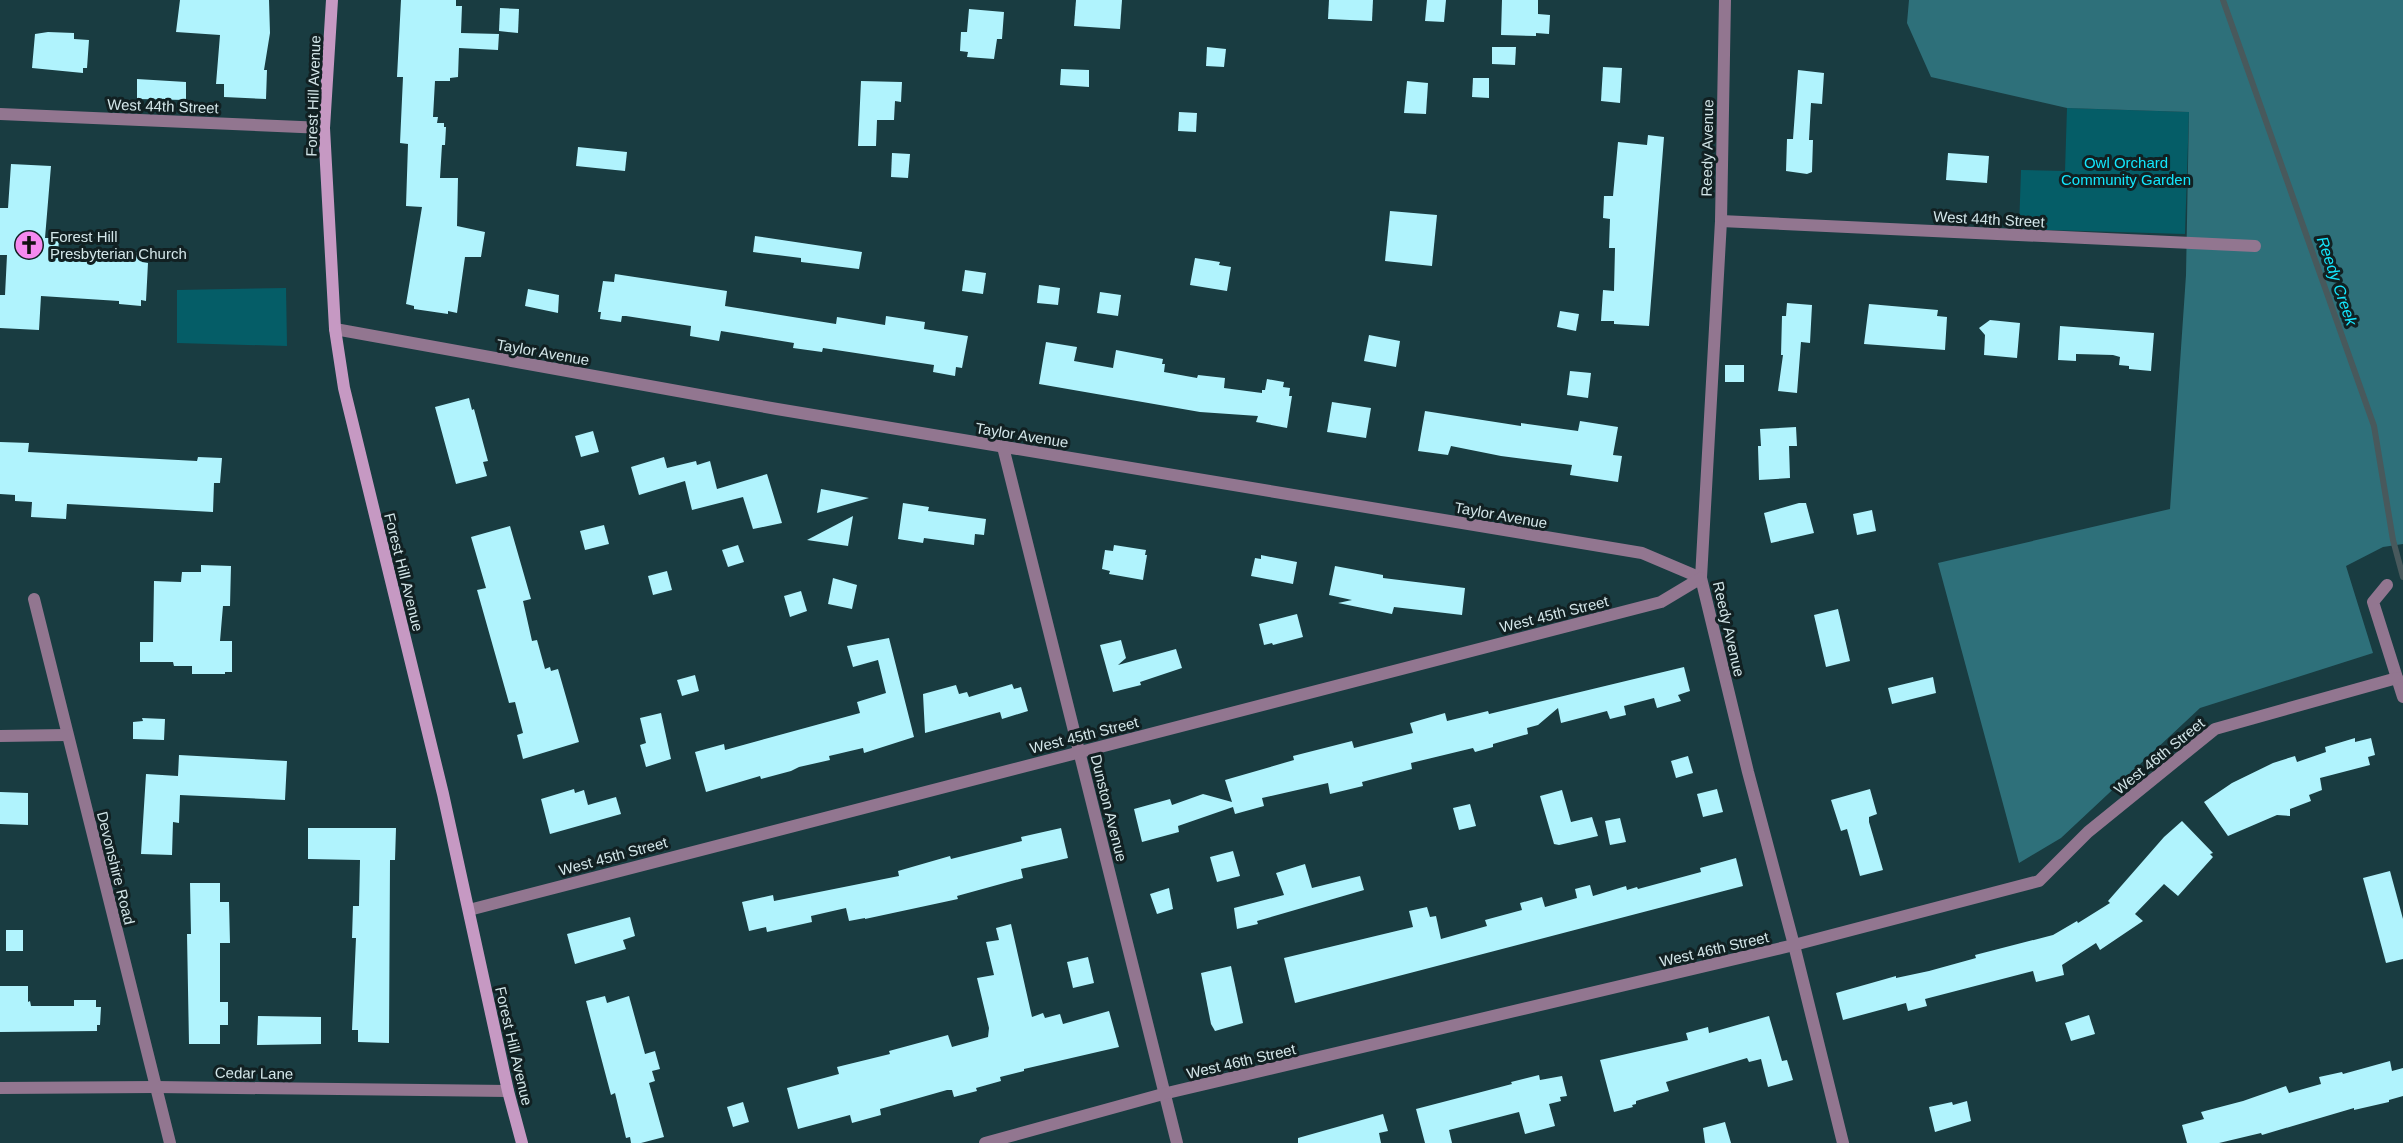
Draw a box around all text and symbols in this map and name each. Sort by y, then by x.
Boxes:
street label: Forest Hill Avenue [302,35,324,157]
street label: West 44th Street [107,96,220,116]
street label: Reedy Avenue [1698,99,1716,197]
park label: Owl Orchard Community Garden [2061,154,2191,188]
street label: West 44th Street [1933,208,2046,230]
place label: Forest Hill Presbyterian Church [50,228,187,262]
church icon: Forest Hill Presbyterian Church [13,229,45,261]
water label: Reedy Creek [2314,234,2361,329]
street label: Taylor Avenue [495,335,591,369]
street label: Taylor Avenue [974,419,1070,451]
street label: Taylor Avenue [1453,498,1549,532]
street label: Forest Hill Avenue [381,511,427,633]
street label: Reedy Avenue [1710,580,1748,678]
street label: West 45th Street [1498,592,1611,636]
street label: West 45th Street [1028,713,1141,757]
street label: West 46th Street [2110,714,2208,798]
street label: Dunston Avenue [1087,753,1131,863]
street label: Devonshire Road [94,810,138,926]
street label: West 45th Street [557,833,670,879]
street label: West 46th Street [1658,928,1771,970]
street label: Forest Hill Avenue [492,985,536,1107]
street label: West 46th Street [1185,1040,1298,1082]
street label: Cedar Lane [215,1064,293,1082]

